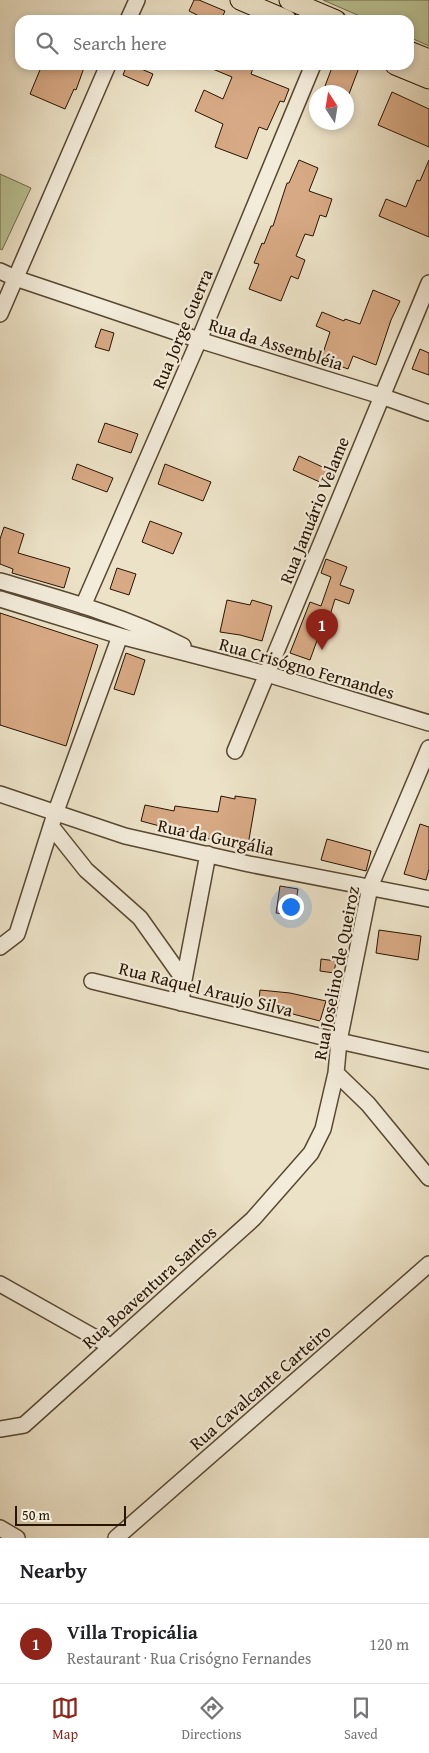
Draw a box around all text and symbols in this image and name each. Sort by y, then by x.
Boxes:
search box [15,15,414,70]
icon: search [33,29,61,57]
text: Search here [73,29,167,57]
north arrow [309,85,354,130]
street label: Rua Jorge Guerra [145,264,220,393]
street label: Rua da Assembléia [205,311,347,377]
street label: Rua Januário Velame [272,432,356,588]
pin: 1 [306,609,338,650]
street label: Rua Crisógno Fernandes [216,630,398,706]
street label: Rua da Gurgália [155,811,277,863]
street label: Rua Joselino de Queiroz [306,884,366,1062]
your location [278,894,304,920]
street label: Rua Raquel Araujo Silva [116,954,296,1024]
street label: Rua Boaventura Santos [76,1219,222,1355]
street label: Rua Cavalcante Carteiro [183,1318,337,1456]
scale bar [15,1503,126,1526]
text: 50 m [22,1505,50,1525]
text: Nearby [20,1555,87,1586]
text: Villa Tropicália [67,1618,198,1646]
text: 1 [32,1632,40,1656]
text: 120 m [369,1632,409,1656]
text: Restaurant · Rua Crisógno Fernandes [67,1646,311,1670]
tab: Map [51,1694,79,1744]
tab: Directions [181,1694,242,1744]
tab: Saved [344,1694,378,1744]

